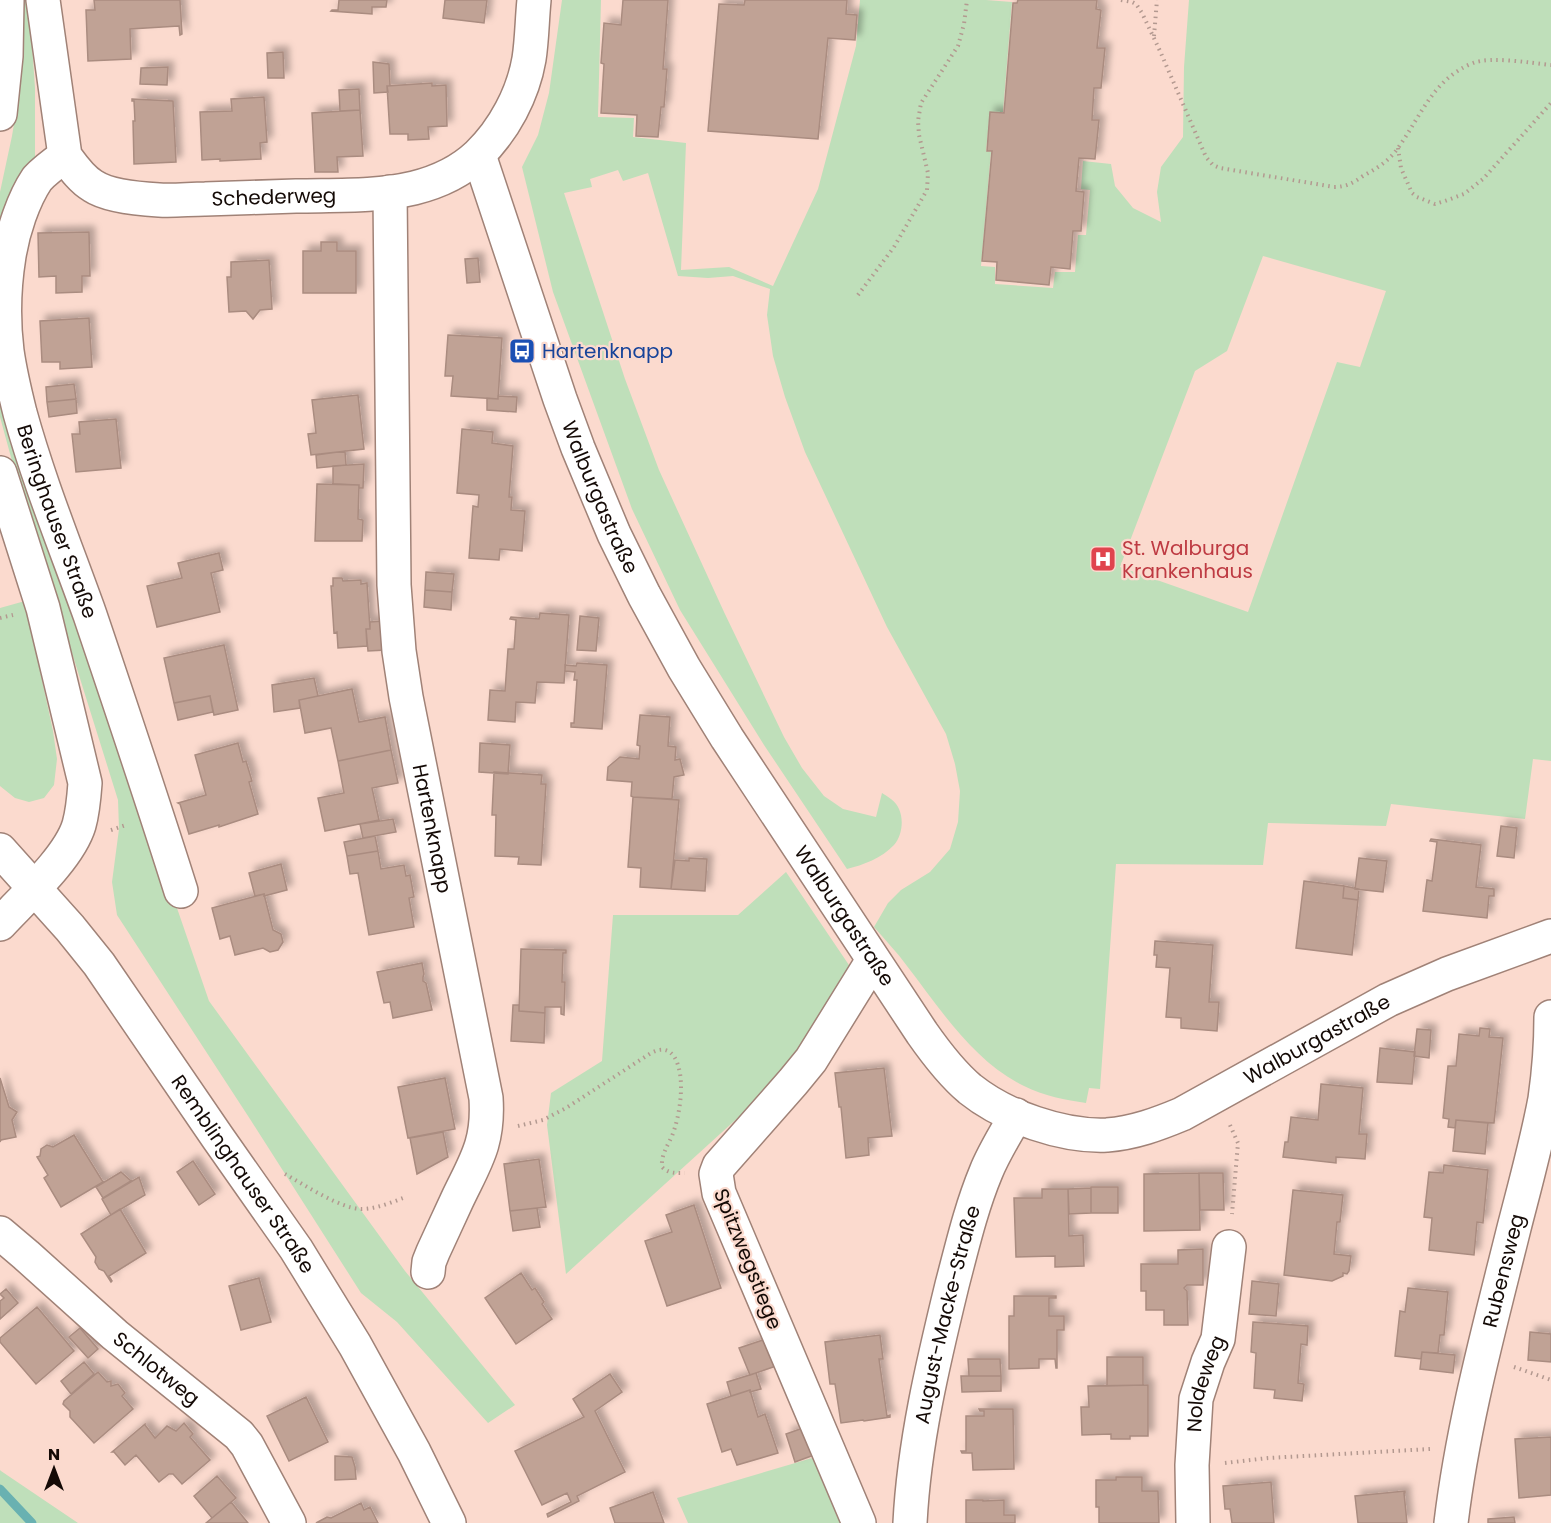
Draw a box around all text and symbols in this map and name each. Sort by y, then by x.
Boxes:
street label: Schederweg [211,181,336,213]
bus stop icon: Hartenknapp [507,336,537,366]
place label: Hartenknapp [542,337,673,365]
street label: Walburgastraße [555,417,645,578]
street label: Beringhauser Straße [10,421,104,622]
place label: St. Walburga Krankenhaus [1122,534,1253,585]
hospital icon: St. Walburga Krankenhaus [1088,544,1118,574]
street label: Hartenknapp [406,762,459,896]
street label: Walburgastraße [788,840,901,992]
street label: Walburgastraße [1239,987,1395,1091]
street label: Remblinghauser Straße [165,1069,322,1279]
street label: Spitzwegstiege [707,1184,789,1334]
street label: August-Macke-Straße [908,1202,987,1426]
street label: Rubensweg [1476,1211,1531,1330]
street label: Schlotweg [107,1325,206,1412]
street label: Noldeweg [1180,1331,1232,1433]
north arrow [24,1439,84,1499]
text: N [48,1443,60,1466]

